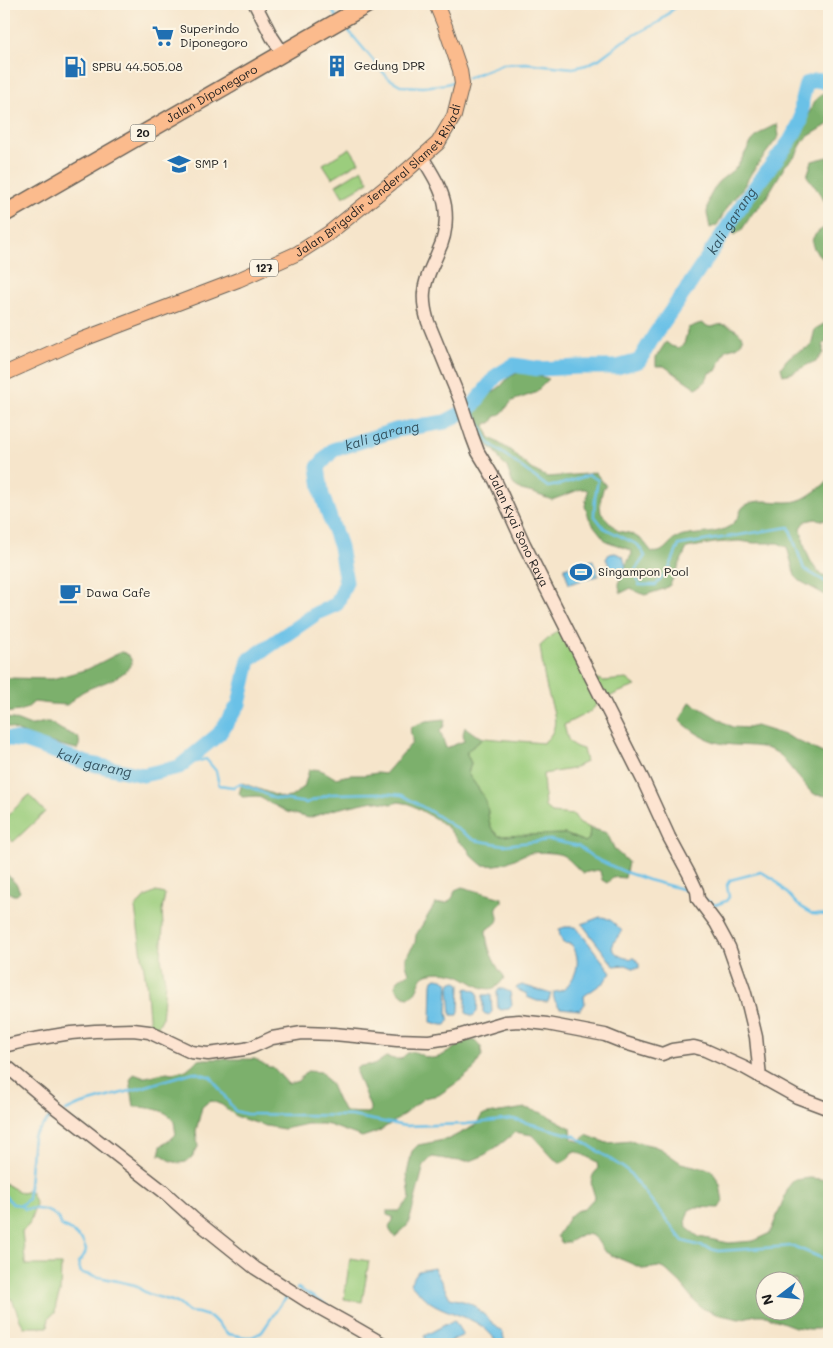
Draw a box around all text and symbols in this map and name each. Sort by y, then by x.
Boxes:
place label: Superindo Diponegoro [180,20,248,50]
supermarket icon: Superindo Diponegoro [150,23,176,49]
building icon: Gedung DPR [324,53,350,79]
fuel station icon: SPBU 44.505.08 [62,54,88,80]
place label: Gedung DPR [354,57,425,73]
place label: SPBU 44.505.08 [92,58,183,74]
street label: Jalan Diponegoro [163,61,260,126]
street label: Jalan Brigadir Jenderal Slamet Riyadi [291,102,464,260]
road number: 20 [130,125,156,142]
school or university icon: SMP 1 [166,151,192,177]
place label: SMP 1 [195,155,228,171]
water label: kali garang [702,183,760,258]
road number: 127 [250,260,278,276]
water label: kali garang [342,416,421,455]
street label: Jalan Kyai Sono Raya [485,470,553,589]
sports icon: Singampon Pool [568,559,594,585]
place label: Singampon Pool [598,563,689,579]
cafe icon: Dawa Cafe [57,580,83,606]
place label: Dawa Cafe [86,584,151,600]
water label: kali garang [54,743,134,781]
north arrow [756,1270,806,1320]
text: N [756,1292,778,1307]

